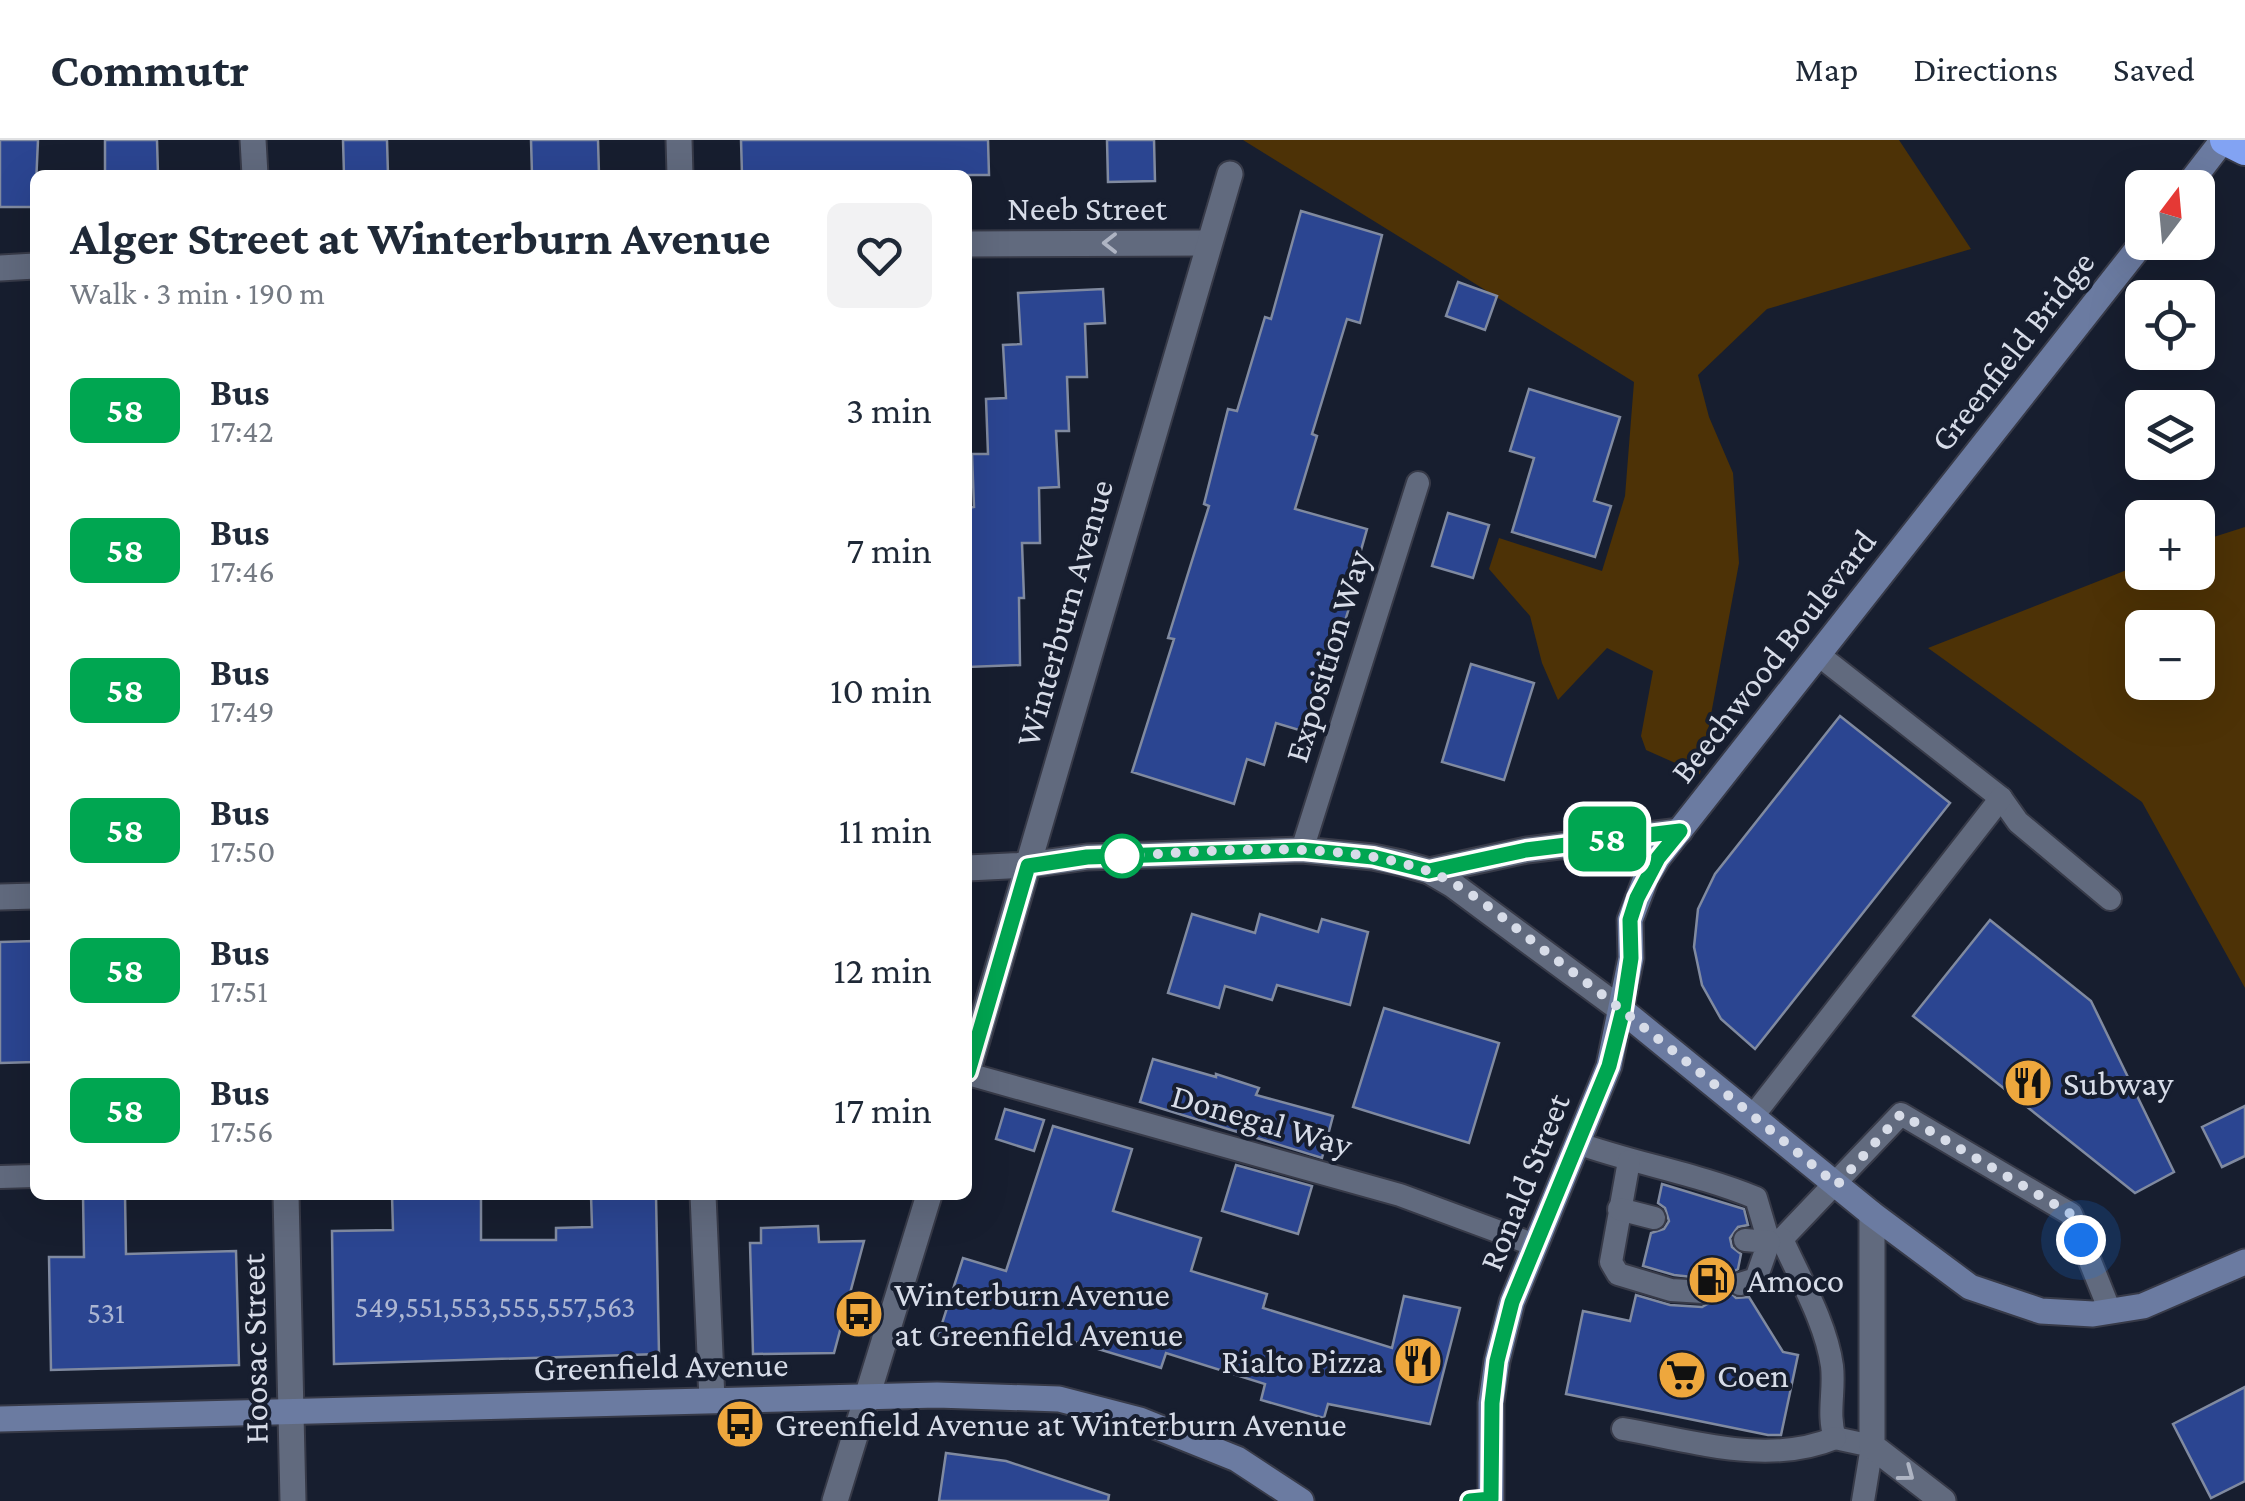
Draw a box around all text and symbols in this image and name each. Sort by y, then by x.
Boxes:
text: Commutr [50,43,249,96]
text: Map [1795,50,1858,89]
text: Directions [1913,50,2058,89]
text: Saved [2113,50,2195,89]
north arrow [2125,170,2215,260]
map controls [2125,170,2215,700]
street label: Neeb Street [1007,189,1167,228]
button: heart [827,203,932,308]
text: Alger Street at Winterburn Avenue [70,211,770,264]
one-way arrow [1102,232,1118,254]
street label: Greenfield Bridge [1922,244,2103,459]
text: Walk · 3 min · 190 m [70,275,325,311]
button: locate [2125,280,2215,370]
text: Bus [210,371,269,413]
text: 3 min [846,389,932,431]
button: layers [2125,390,2215,480]
text: 58 [106,391,144,430]
text: 17:42 [210,413,274,449]
street label: Winterburn Avenue [1008,475,1121,751]
button: + [2125,500,2215,590]
text: Bus [210,511,269,553]
street label: Beechwood Boulevard [1663,522,1884,790]
text: 7 min [846,529,932,571]
text: 58 [106,531,144,570]
street label: Exposition Way [1277,545,1378,767]
text: 17:46 [210,553,275,589]
button: − [2125,610,2215,700]
text: Bus [210,651,269,693]
text: 10 min [830,669,932,711]
text: 58 [106,671,144,710]
text: 17:49 [210,693,275,729]
text: Bus [210,791,269,833]
line badge: 58 [1562,806,1652,872]
text: 11 min [839,809,932,851]
text: 58 [106,811,144,850]
text: 58 [1588,820,1626,859]
text: 17:50 [210,833,275,869]
unlabelled marker [1101,835,1143,877]
text: Bus [210,931,269,973]
text: 12 min [833,949,932,991]
text: 58 [106,951,144,990]
text: 17:51 [210,973,268,1009]
restaurant icon: Subway [2002,1057,2054,1109]
place label: Subway [2063,1064,2174,1103]
text: Bus [210,1071,269,1113]
street label: Donegal Way [1167,1076,1358,1165]
street label: Ronald Street [1471,1088,1578,1276]
text: 17 min [834,1089,932,1131]
text: 58 [106,1091,144,1130]
text: 17:56 [210,1113,274,1149]
your location [2056,1215,2106,1265]
street label: Hoosac Street [233,1253,276,1445]
fuel station icon: Amoco [1686,1254,1738,1306]
place label: Amoco [1747,1261,1844,1300]
place label: Winterburn Avenue at Greenfield Avenue [894,1275,1183,1354]
bus stop icon: Winterburn Avenue at Greenfield Avenue [833,1288,885,1340]
house number: 549,551,553,555,557,563 [354,1290,636,1323]
house number: 531 [87,1296,125,1329]
restaurant icon: Rialto Pizza [1392,1335,1444,1387]
place label: Rialto Pizza [1221,1342,1383,1381]
street label: Greenfield Avenue [533,1345,789,1388]
supermarket icon: Coen [1656,1349,1708,1401]
place label: Coen [1717,1356,1789,1395]
bus stop icon: Greenfield Avenue at Winterburn Avenue [714,1398,766,1450]
place label: Greenfield Avenue at Winterburn Avenue [775,1405,1347,1444]
one-way arrow [1896,1462,1914,1479]

